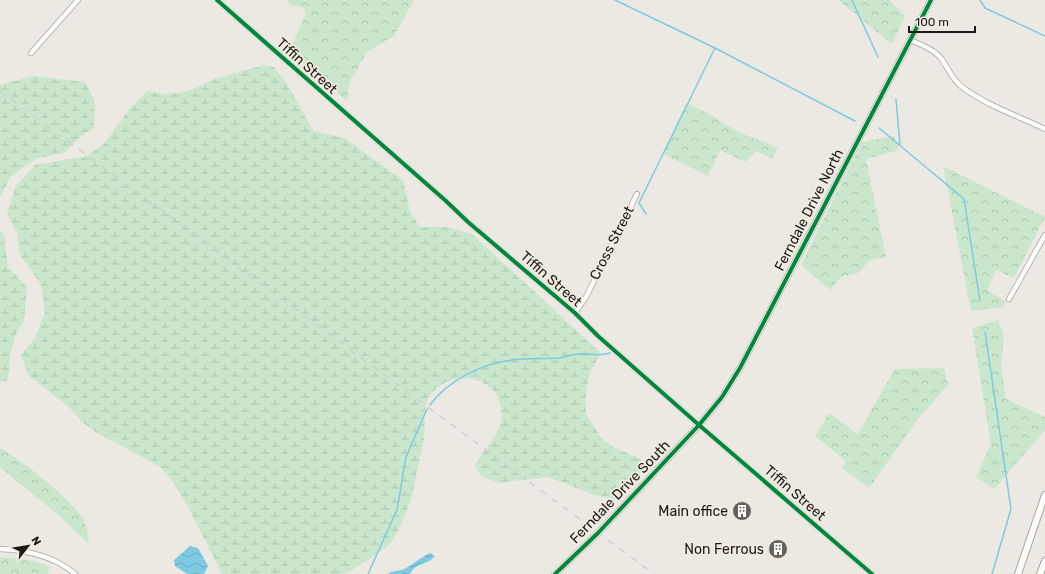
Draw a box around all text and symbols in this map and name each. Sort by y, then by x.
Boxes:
scale bar [909,8,975,34]
text: 100 m [915,15,949,29]
street label: Tiffin Street [273,34,341,98]
street label: Ferndale Drive North [771,146,847,274]
street label: Cross Street [586,203,638,283]
street label: Tiffin Street [517,248,586,311]
street label: Ferndale Drive South [566,437,674,547]
street label: Tiffin Street [761,462,830,525]
building icon: Main office [731,500,753,522]
place label: Main office [658,503,728,520]
north arrow [8,526,48,566]
text: N [29,534,44,548]
building icon: Non Ferrous [767,538,789,560]
place label: Non Ferrous [684,541,764,558]

